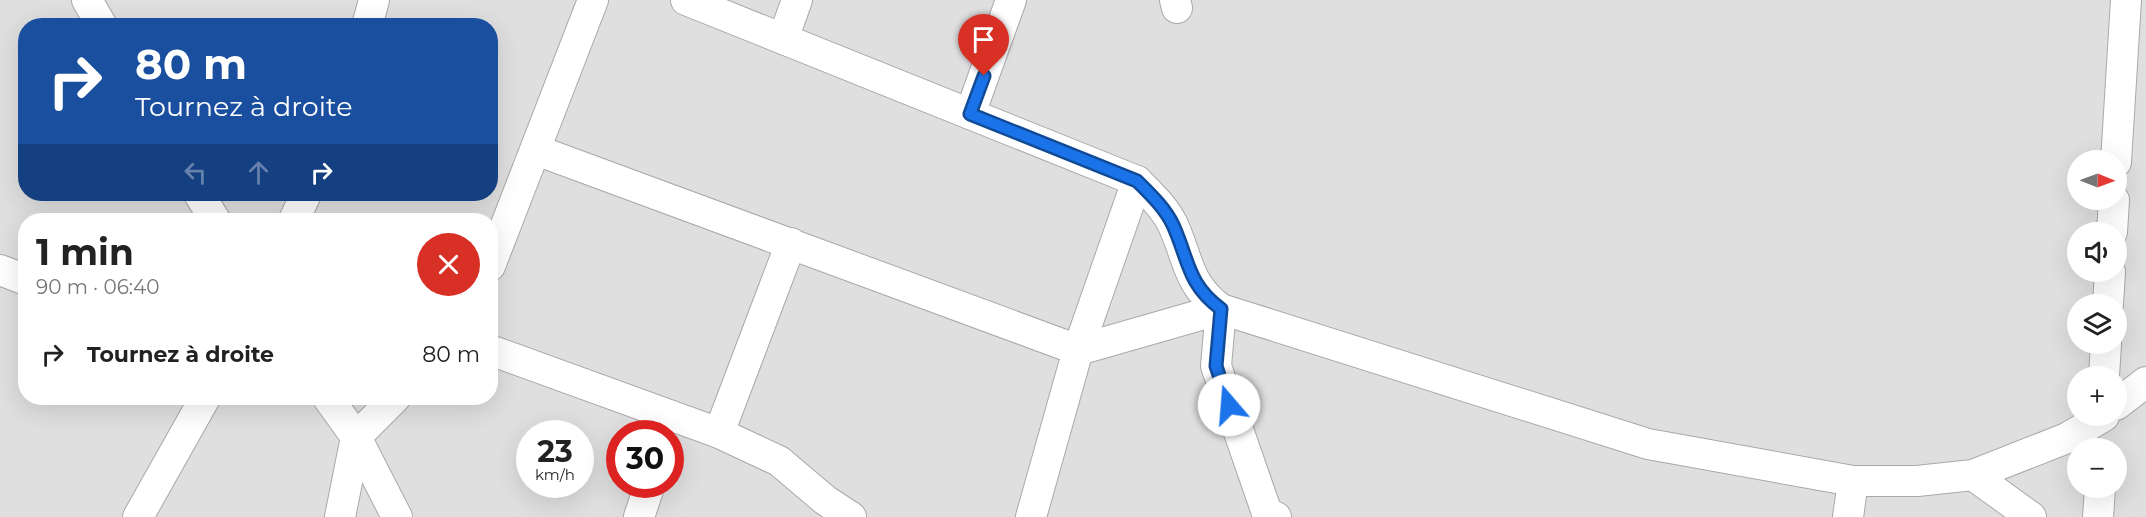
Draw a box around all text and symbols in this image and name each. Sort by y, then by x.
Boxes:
pin [958,14,1009,76]
icon: arrive [967,23,1000,56]
text: 80 m [135,38,247,90]
icon: right [36,42,114,120]
text: Tournez à droite [135,90,353,123]
north arrow [2067,150,2127,210]
map controls [2067,150,2127,498]
icon: left [179,156,212,189]
icon: ahead [242,156,275,189]
icon: right [305,156,338,189]
button: sound [2067,222,2127,282]
text: 1 min [36,230,134,274]
button: close [417,233,480,296]
text: 90 m · 06:40 [36,275,160,299]
button: layers [2067,294,2127,354]
icon: right [36,338,69,371]
text: Tournez à droite [87,341,274,368]
text: 80 m [422,341,480,368]
button: + [2067,366,2127,426]
position arrow [1197,373,1261,437]
speed limit sign: 30 [606,420,684,498]
text: 23 [537,433,573,470]
button: − [2067,438,2127,498]
text: km/h [535,465,575,484]

